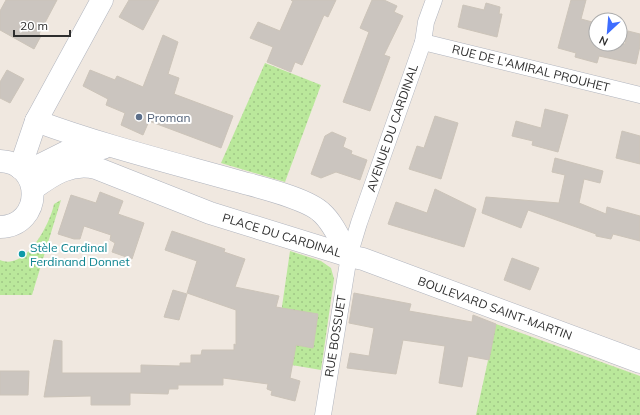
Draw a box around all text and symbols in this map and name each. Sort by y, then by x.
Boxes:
scale bar [14,12,70,38]
north arrow [588,12,628,52]
text: 20 m [20,18,48,33]
text: N [597,33,610,49]
street label: RUE DE L'AMIRAL PROUHET [451,41,612,95]
street label: AVENUE DU CARDINAL [363,62,421,194]
place label: Proman [147,110,191,125]
marker: Proman [134,112,144,122]
street label: PLACE DU CARDINAL [221,210,344,260]
place label: Stèle Cardinal Ferdinand Donnet [30,240,130,269]
marker: Stèle Cardinal Ferdinand Donnet [17,249,27,259]
street label: BOULEVARD SAINT-MARTIN [416,273,574,343]
street label: RUE BOSSUET [321,293,349,378]

